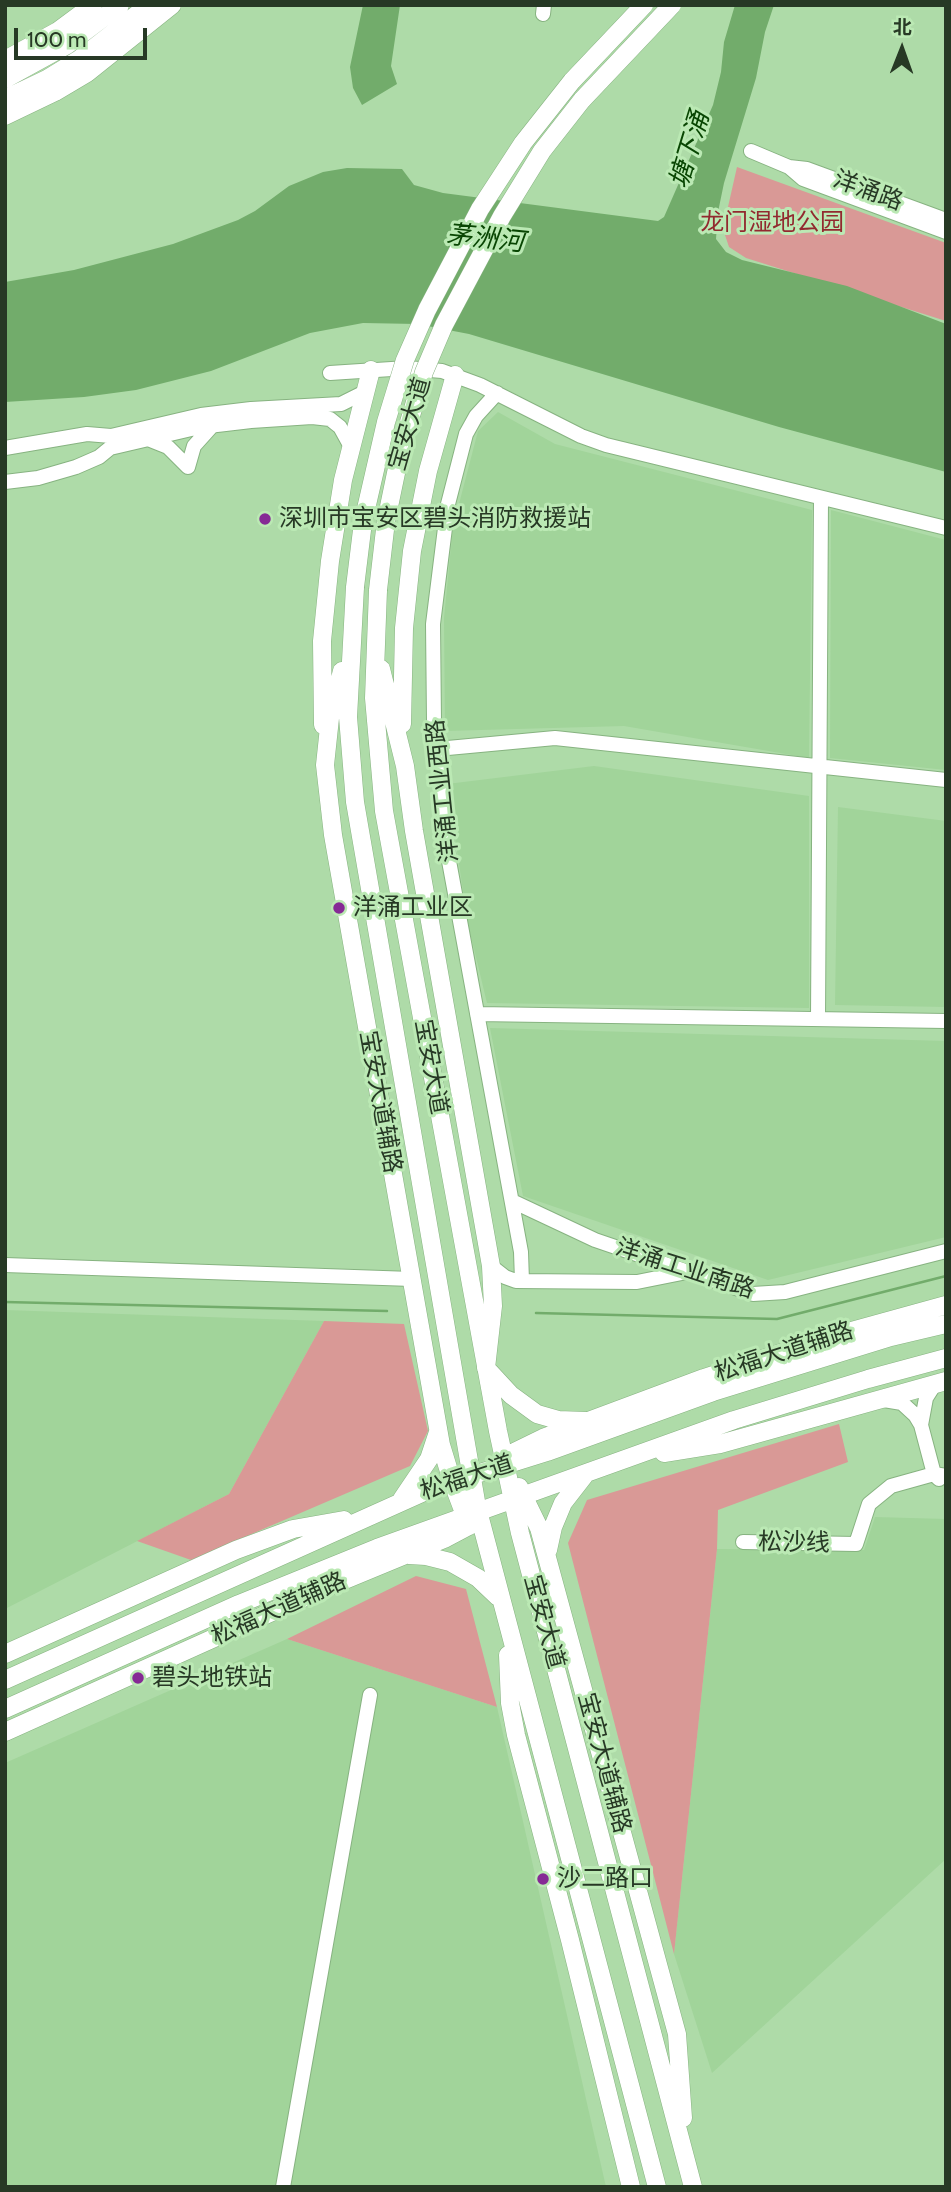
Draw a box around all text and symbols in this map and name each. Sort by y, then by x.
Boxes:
scale bar [18,14,150,58]
north arrow [867,14,937,84]
text: 北 [893,16,912,39]
text: 100 m [27,27,86,52]
water label: 塘下涌 [664,108,716,192]
street label: 洋涌路 [829,165,907,217]
park label: 龙门湿地公园 [700,209,844,237]
water label: 茅洲河 [445,219,525,259]
street label: 宝安大道 [383,374,437,474]
place label: 深圳市宝安区碧头消防救援站 [279,505,591,533]
marker: 深圳市宝安区碧头消防救援站 [257,511,273,527]
street label: 洋涌工业西路 [421,718,465,864]
place label: 洋涌工业区 [353,894,473,922]
marker: 洋涌工业区 [331,900,347,916]
street label: 宝安大道 [408,1017,454,1117]
street label: 宝安大道辅路 [353,1029,407,1175]
street label: 洋涌工业南路 [612,1233,758,1305]
street label: 松福大道辅路 [711,1316,857,1388]
street label: 松福大道 [417,1449,517,1507]
street label: 松沙线 [758,1528,830,1558]
street label: 松福大道辅路 [207,1567,351,1651]
street label: 宝安大道 [518,1572,570,1672]
place label: 碧头地铁站 [152,1664,272,1692]
marker: 碧头地铁站 [130,1670,146,1686]
street label: 宝安大道辅路 [571,1690,637,1836]
place label: 沙二路口 [557,1865,653,1893]
marker: 沙二路口 [535,1871,551,1887]

